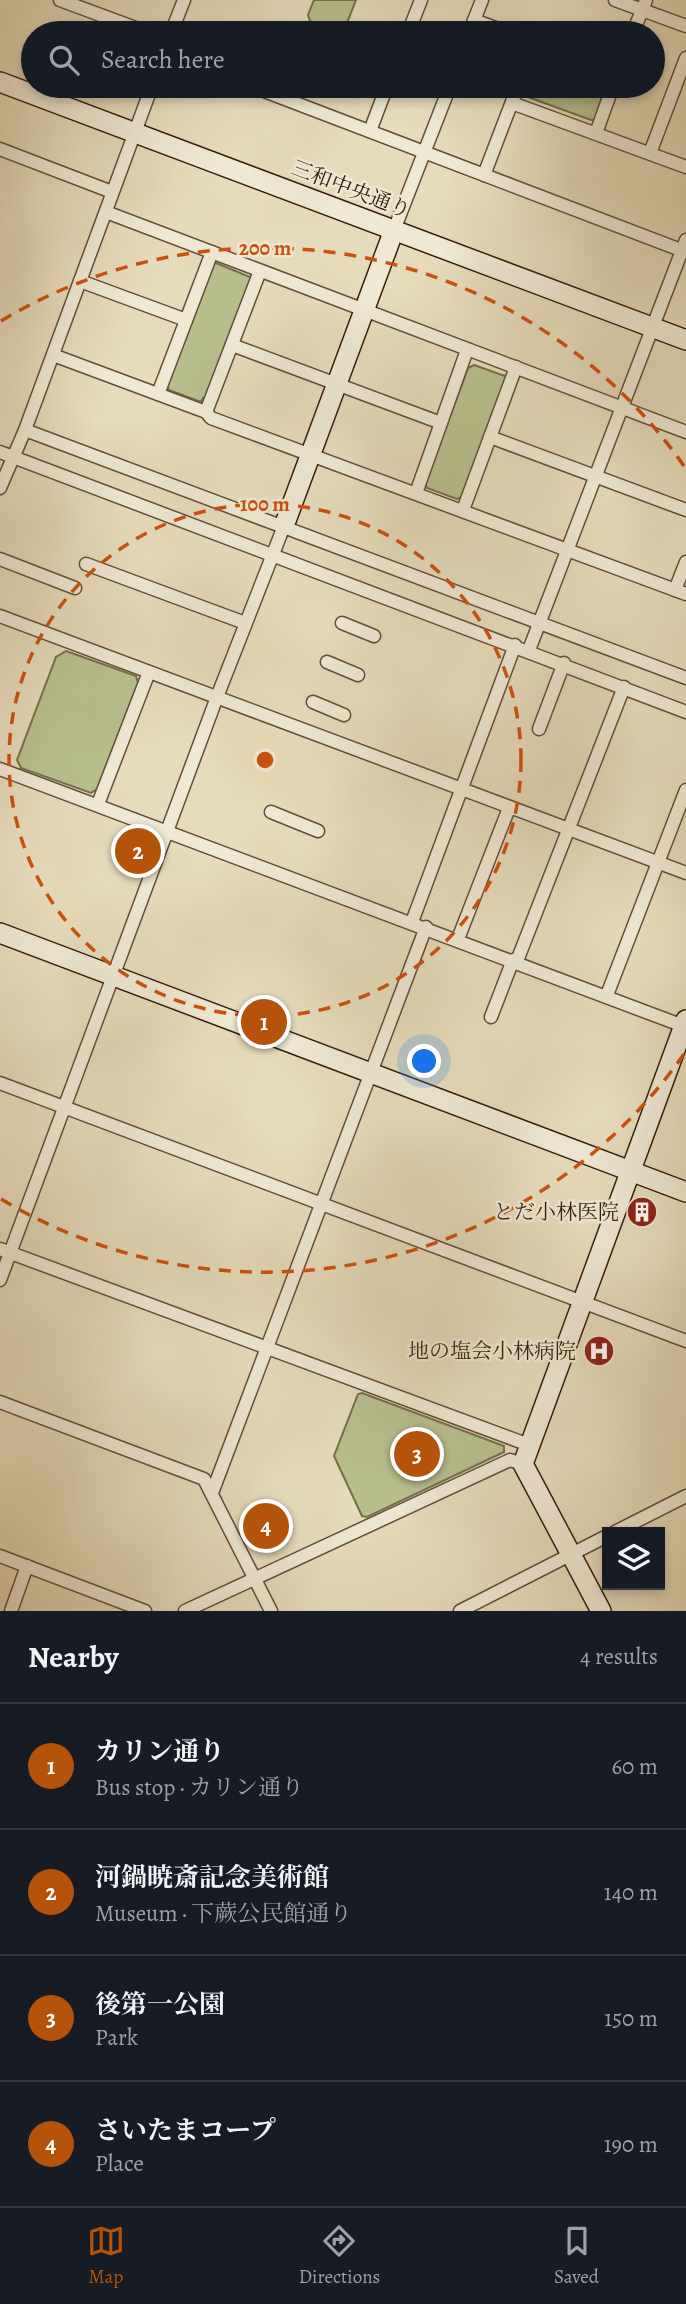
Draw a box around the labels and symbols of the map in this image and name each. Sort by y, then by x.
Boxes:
street label: 三和中央通り [287,153,415,225]
text: 200 m [239,234,292,262]
text: 100 m [240,490,290,518]
centre of rings [253,748,277,772]
pin: 2 [115,825,161,877]
pin: 1 [241,996,287,1048]
your location [407,1044,441,1078]
building icon: とだ小林医院 [625,1195,659,1229]
place label: とだ小林医院 [493,1198,619,1226]
hospital icon: 地の塩会小林病院 [582,1334,616,1368]
place label: 地の塩会小林病院 [408,1337,576,1365]
pin: 3 [394,1428,440,1480]
pin: 4 [243,1500,289,1552]

